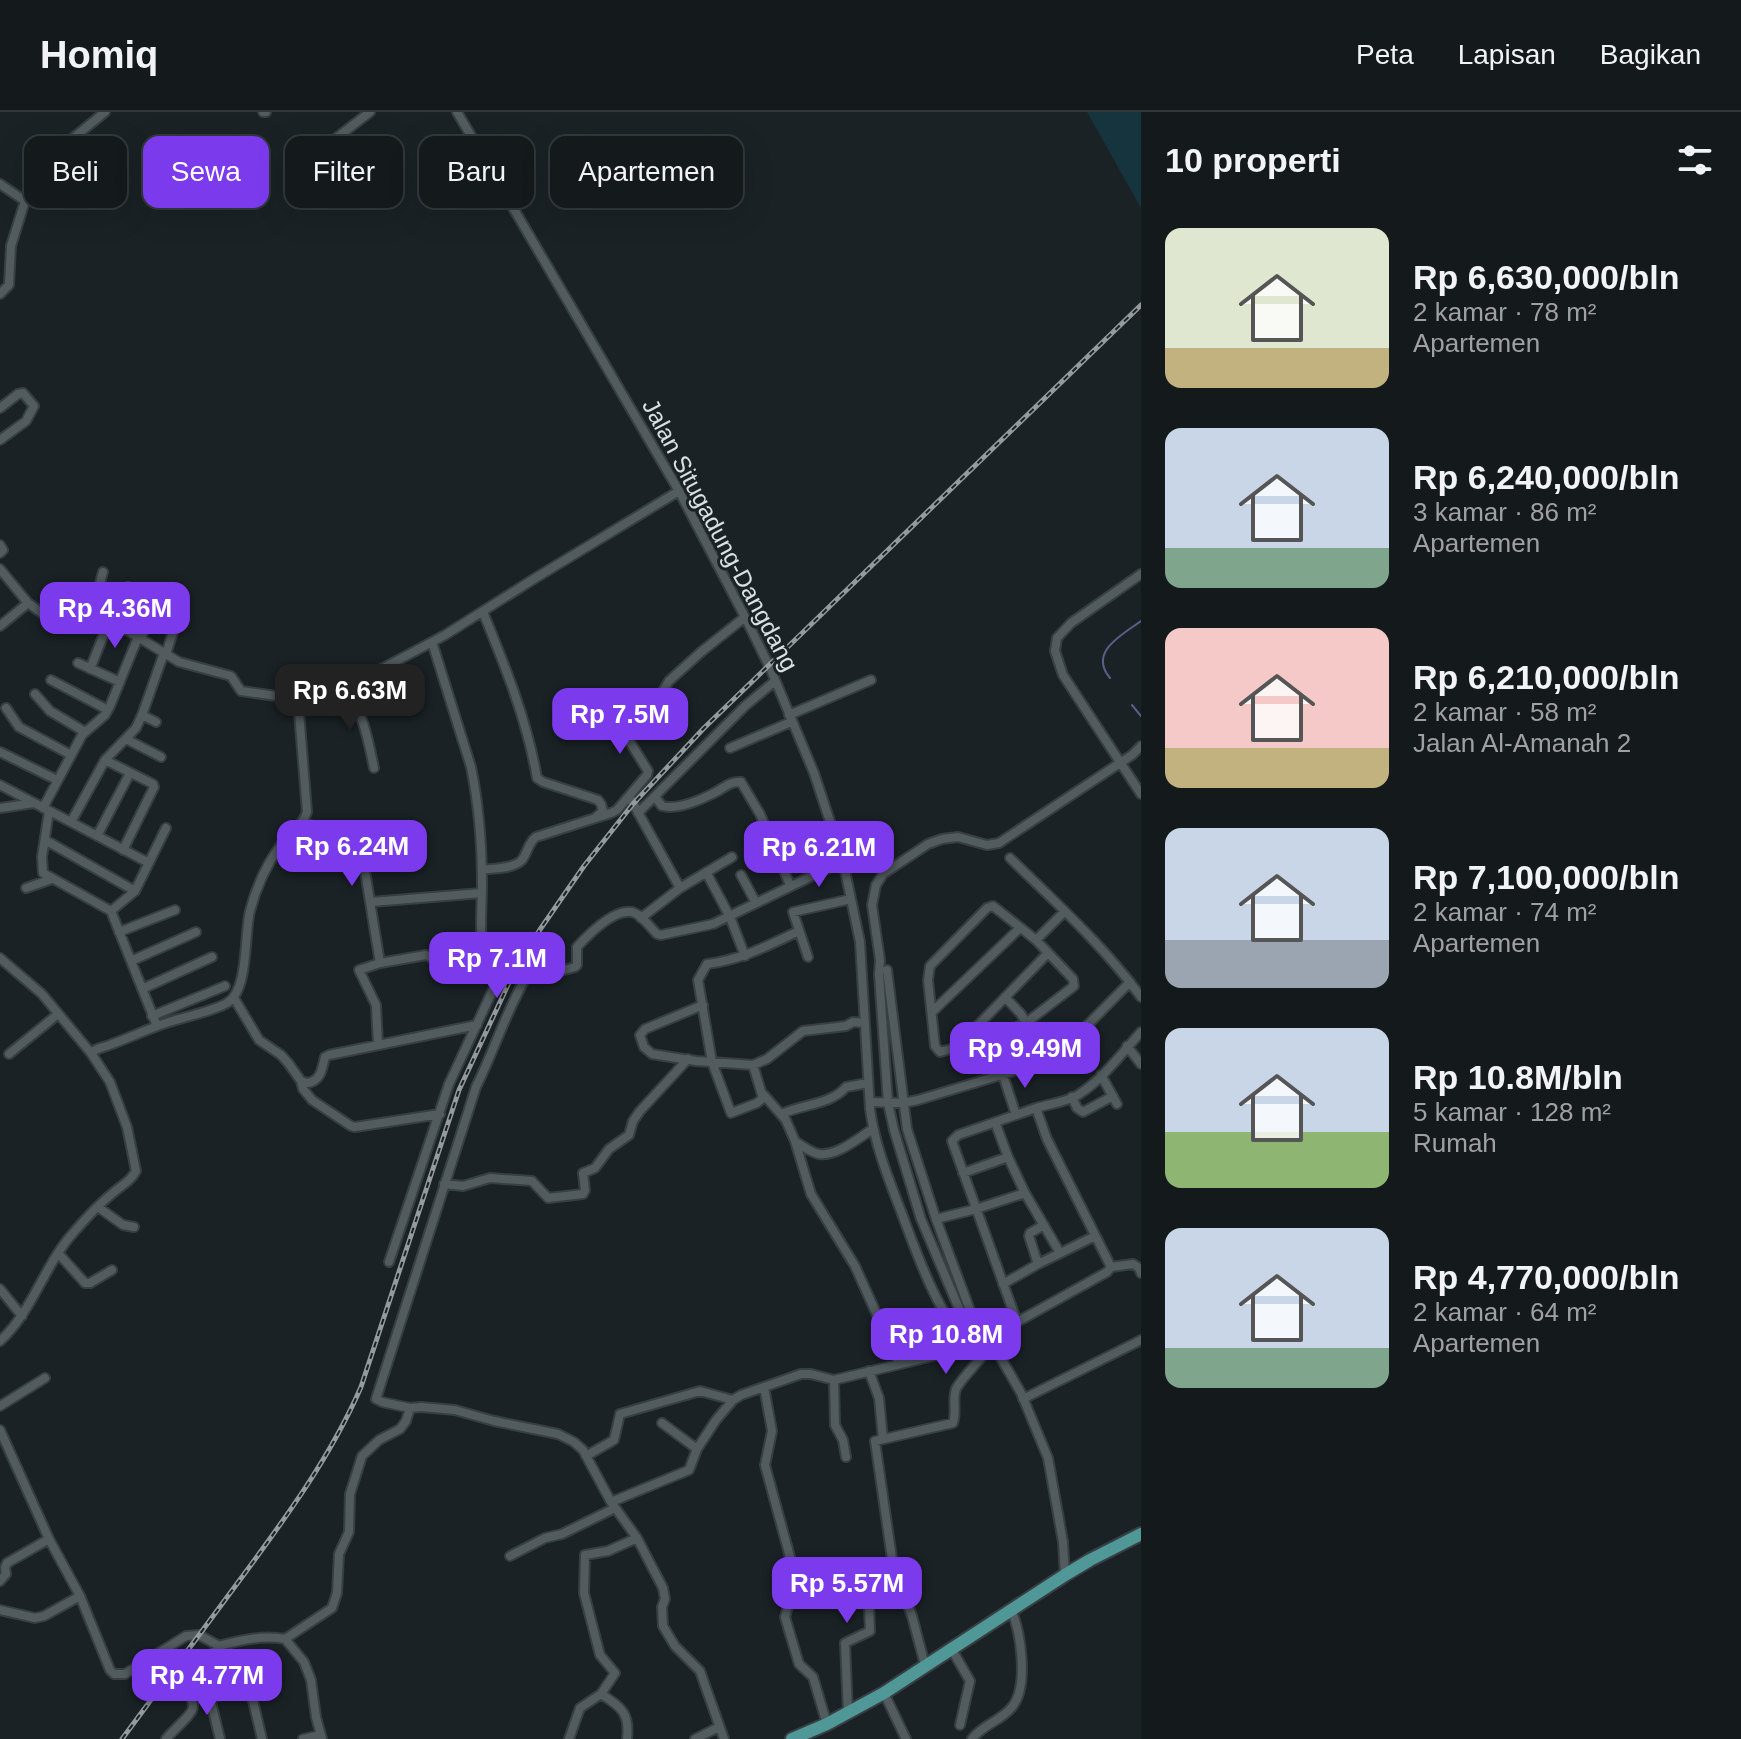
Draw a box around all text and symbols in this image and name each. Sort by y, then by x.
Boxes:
text: Homiq [40,34,158,76]
text: Peta [1356,39,1414,70]
text: Lapisan [1458,39,1556,70]
text: Bagikan [1600,39,1701,70]
chip: Beli [24,136,127,208]
chip: Sewa [143,136,269,208]
chip: Filter [285,136,403,208]
chip: Baru [419,136,534,208]
chip: Apartemen [550,136,743,208]
icon: filters [1673,138,1717,182]
text: 10 properti [1165,141,1341,179]
text: Rp 6,630,000/bln [1413,258,1679,296]
icon: home [1229,260,1325,356]
text: 2 kamar · 78 m² [1413,297,1597,327]
text: Apartemen [1413,328,1540,358]
street label: Jalan Situgadung-Dangdang [637,394,804,675]
text: Rp 6,240,000/bln [1413,458,1679,496]
icon: home [1229,460,1325,556]
text: 3 kamar · 86 m² [1413,497,1597,527]
text: Apartemen [1413,528,1540,558]
pin: Rp 4.36M [32,582,198,650]
text: Rp 4.36M [58,593,172,623]
text: Rp 6,210,000/bln [1413,658,1679,696]
icon: home [1229,660,1325,756]
pin: Rp 6.63M [267,664,433,732]
text: Rp 6.63M [293,675,407,705]
pin: Rp 7.5M [546,688,694,756]
text: 2 kamar · 58 m² [1413,697,1597,727]
text: Rp 7.5M [570,699,670,729]
text: Jalan Al-Amanah 2 [1413,728,1631,758]
pin: Rp 6.24M [269,820,435,888]
pin: Rp 6.21M [736,821,902,889]
text: Rp 6.24M [295,831,409,861]
text: Rp 6.21M [762,832,876,862]
text: Rp 7,100,000/bln [1413,858,1679,896]
icon: home [1229,860,1325,956]
text: 2 kamar · 74 m² [1413,897,1597,927]
text: Apartemen [1413,928,1540,958]
pin: Rp 7.1M [423,932,571,1000]
text: Rp 7.1M [447,943,547,973]
pin: Rp 9.49M [942,1022,1108,1090]
text: Rp 9.49M [968,1033,1082,1063]
text: Rp 10.8M/bln [1413,1058,1623,1096]
icon: home [1229,1060,1325,1156]
text: 5 kamar · 128 m² [1413,1097,1611,1127]
text: Rumah [1413,1128,1497,1158]
text: Rp 4,770,000/bln [1413,1258,1679,1296]
icon: home [1229,1260,1325,1356]
text: 2 kamar · 64 m² [1413,1297,1597,1327]
pin: Rp 10.8M [863,1308,1029,1376]
text: Rp 10.8M [889,1319,1003,1349]
text: Apartemen [1413,1328,1540,1358]
pin: Rp 5.57M [764,1557,930,1625]
text: Rp 5.57M [790,1568,904,1598]
pin: Rp 4.77M [124,1649,290,1717]
text: Rp 4.77M [150,1660,264,1690]

